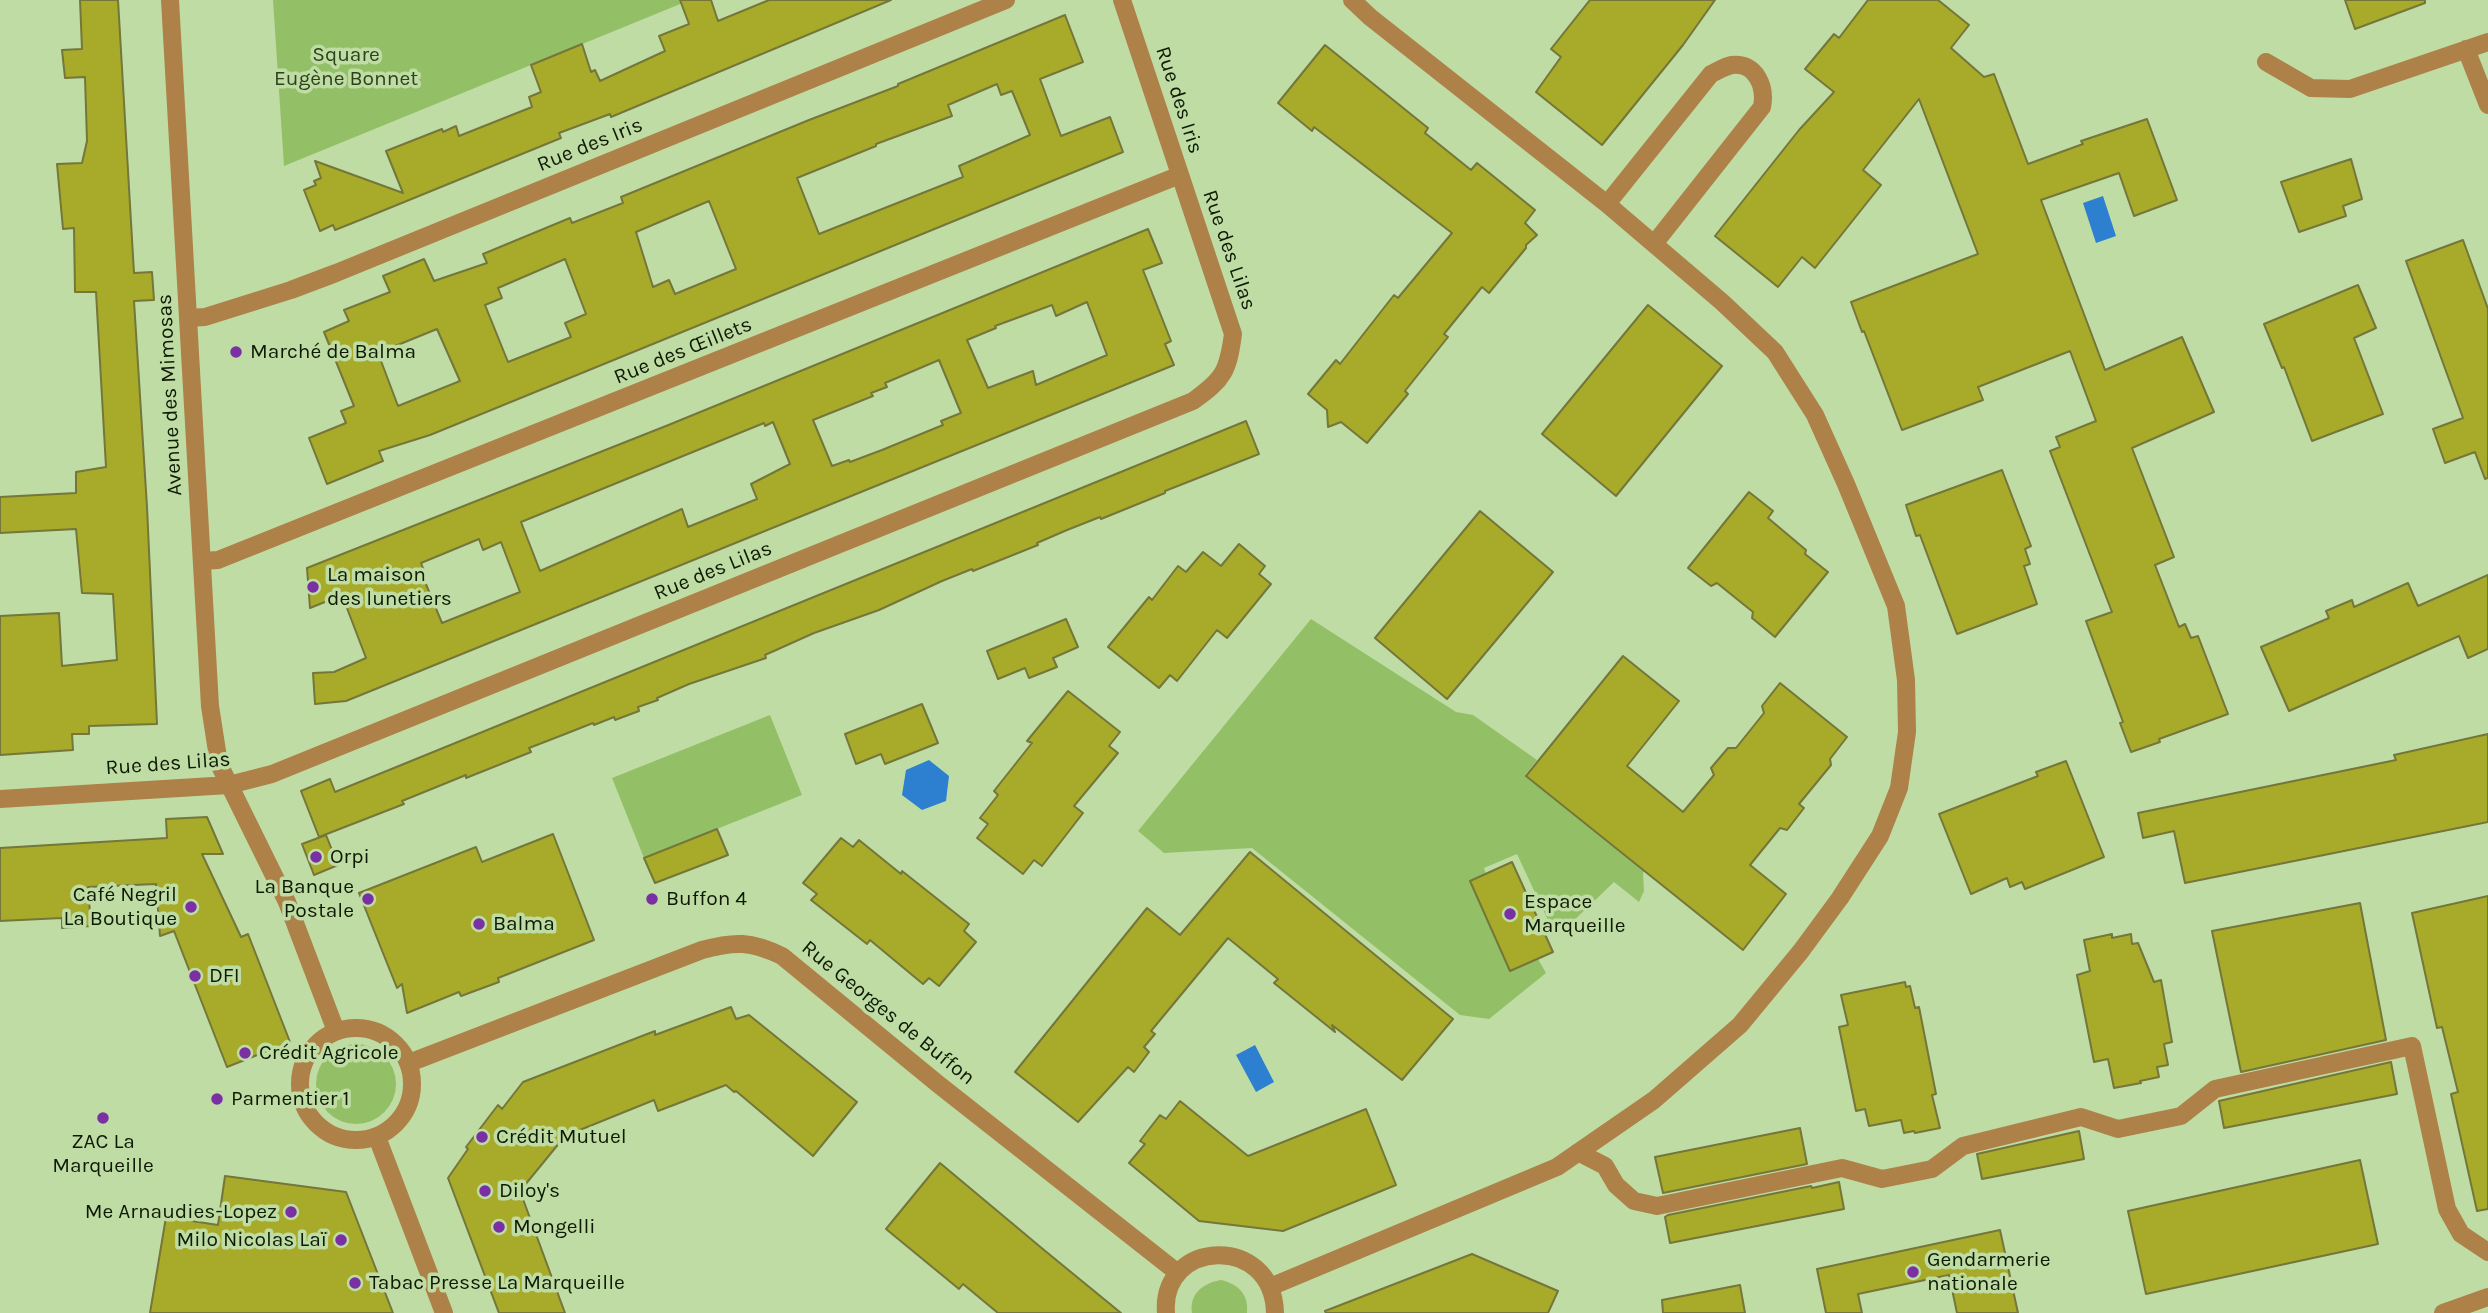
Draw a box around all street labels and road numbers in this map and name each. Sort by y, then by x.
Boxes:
street label: Rue des Iris [1150,43,1208,157]
street label: Rue des Iris [534,112,646,178]
street label: Rue des Lilas [1197,187,1261,313]
street label: Avenue des Mimosas [152,293,188,497]
street label: Rue des Œillets [610,312,756,390]
street label: Rue des Lilas [650,536,776,606]
street label: Rue des Lilas [105,747,231,781]
street label: Rue Georges de Buffon [796,935,980,1091]

